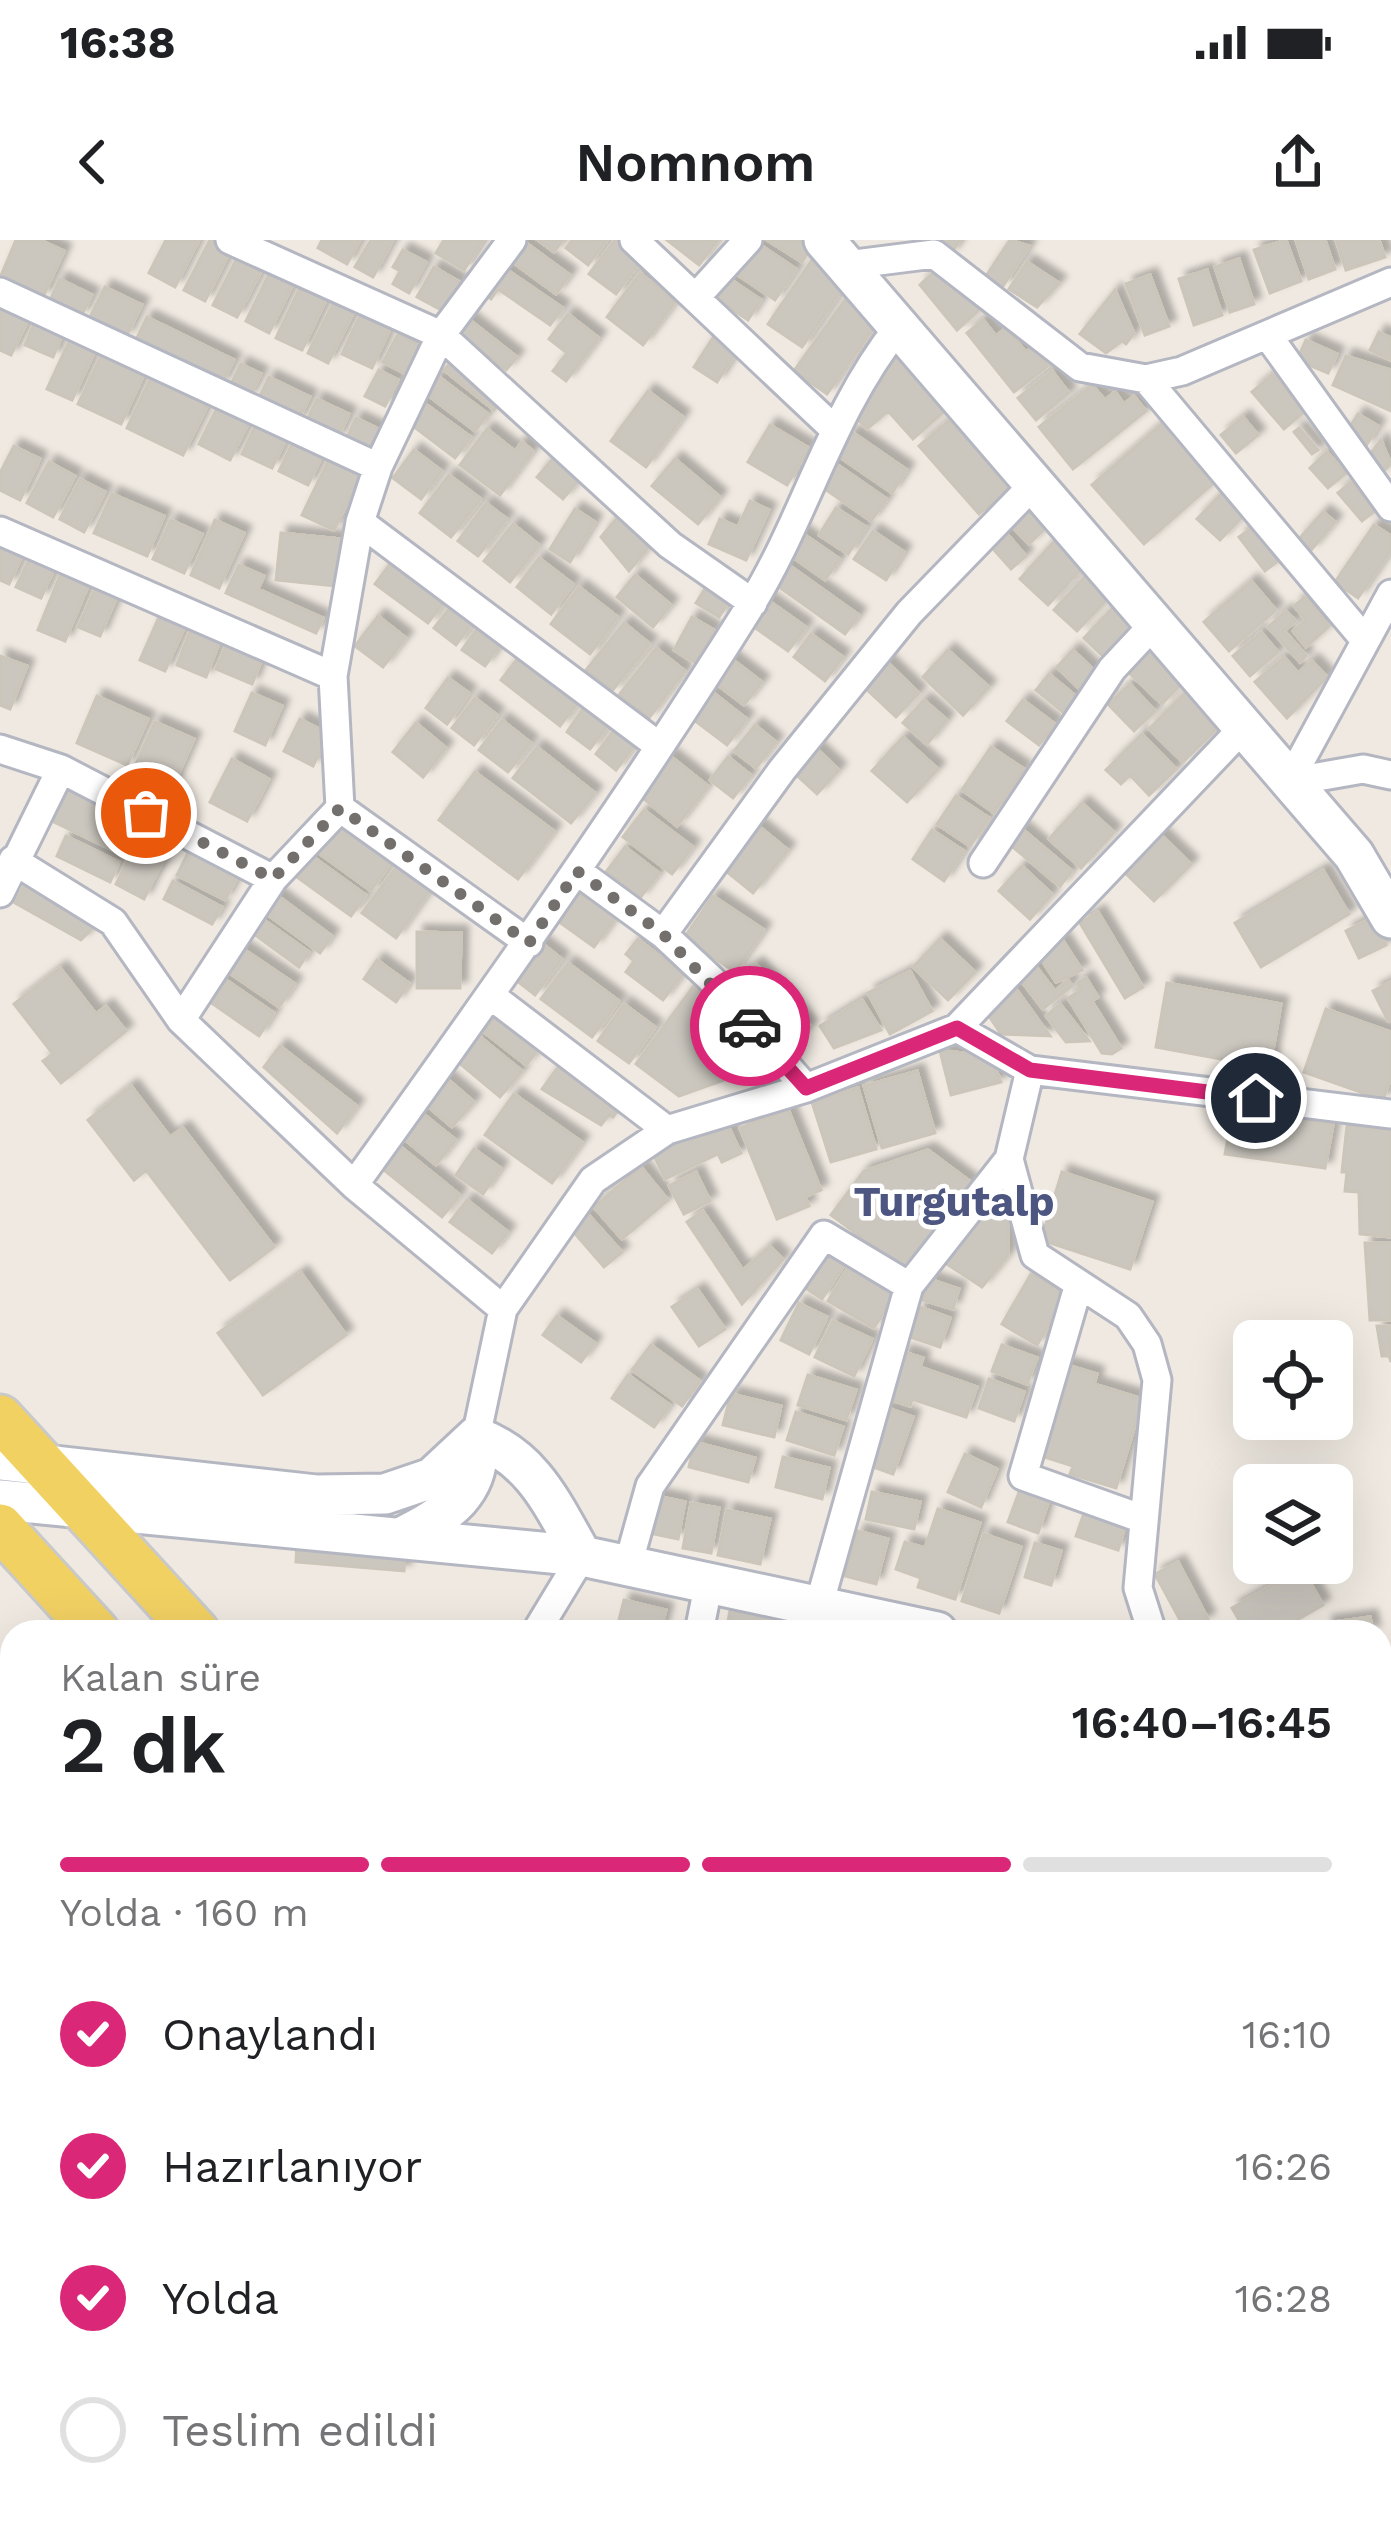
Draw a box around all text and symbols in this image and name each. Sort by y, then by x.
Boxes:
text: 16:38 [60,16,176,69]
icon: back [60,129,126,195]
icon: share [1265,129,1331,195]
text: Nomnom [576,131,815,194]
pin [95,762,197,864]
icon: bag [113,780,179,846]
courier [690,966,810,1086]
icon: car [717,993,783,1059]
pin [1205,1047,1307,1149]
icon: home [1223,1065,1289,1131]
district label: Turgutalp [853,1177,1055,1226]
map controls [1233,1320,1353,1584]
button: locate [1233,1320,1353,1440]
button: layers [1233,1464,1353,1584]
text: Kalan süre [60,1655,261,1700]
text: 16:40–16:45 [1072,1696,1332,1749]
text: 2 dk [60,1699,226,1791]
text: Yolda · 160 m [60,1890,309,1935]
icon: check [60,2001,126,2067]
text: Onaylandı [162,2008,378,2061]
text: 16:10 [1242,2012,1332,2057]
icon: check [60,2133,126,2199]
text: Hazırlanıyor [162,2140,422,2193]
text: 16:26 [1235,2144,1332,2189]
icon: check [60,2265,126,2331]
text: Yolda [162,2272,279,2325]
text: 16:28 [1235,2276,1332,2321]
text: Teslim edildi [162,2404,438,2457]

